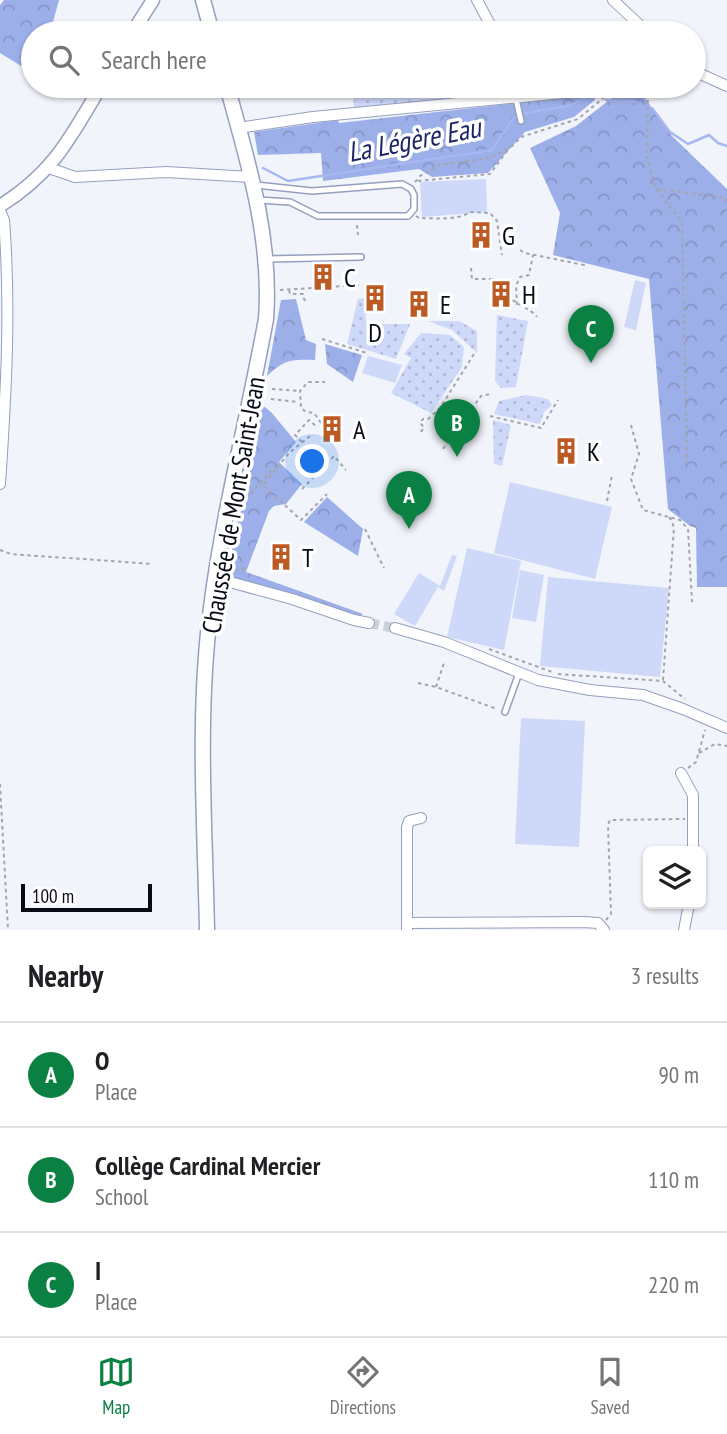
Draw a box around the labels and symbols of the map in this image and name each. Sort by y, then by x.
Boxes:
water label: La Légère Eau [345,108,485,170]
place label: G [502,219,515,252]
building icon: G [466,220,496,250]
place label: C [344,261,356,294]
building icon: C [308,262,338,292]
place label: H [522,278,536,311]
building icon: H [486,279,516,309]
building icon: D [360,283,390,313]
place label: E [440,288,451,321]
building icon: E [404,289,434,319]
pin: C [568,305,614,363]
place label: D [368,316,382,349]
street label: Chaussée de Mont Saint-Jean [194,374,272,636]
pin: B [434,399,480,457]
place label: A [353,413,366,446]
building icon: A [317,414,347,444]
place label: K [587,435,600,468]
building icon: K [551,436,581,466]
your location [295,444,329,478]
pin: A [386,471,432,529]
place label: T [302,541,314,574]
building icon: T [266,542,296,572]
scale bar [21,881,152,913]

